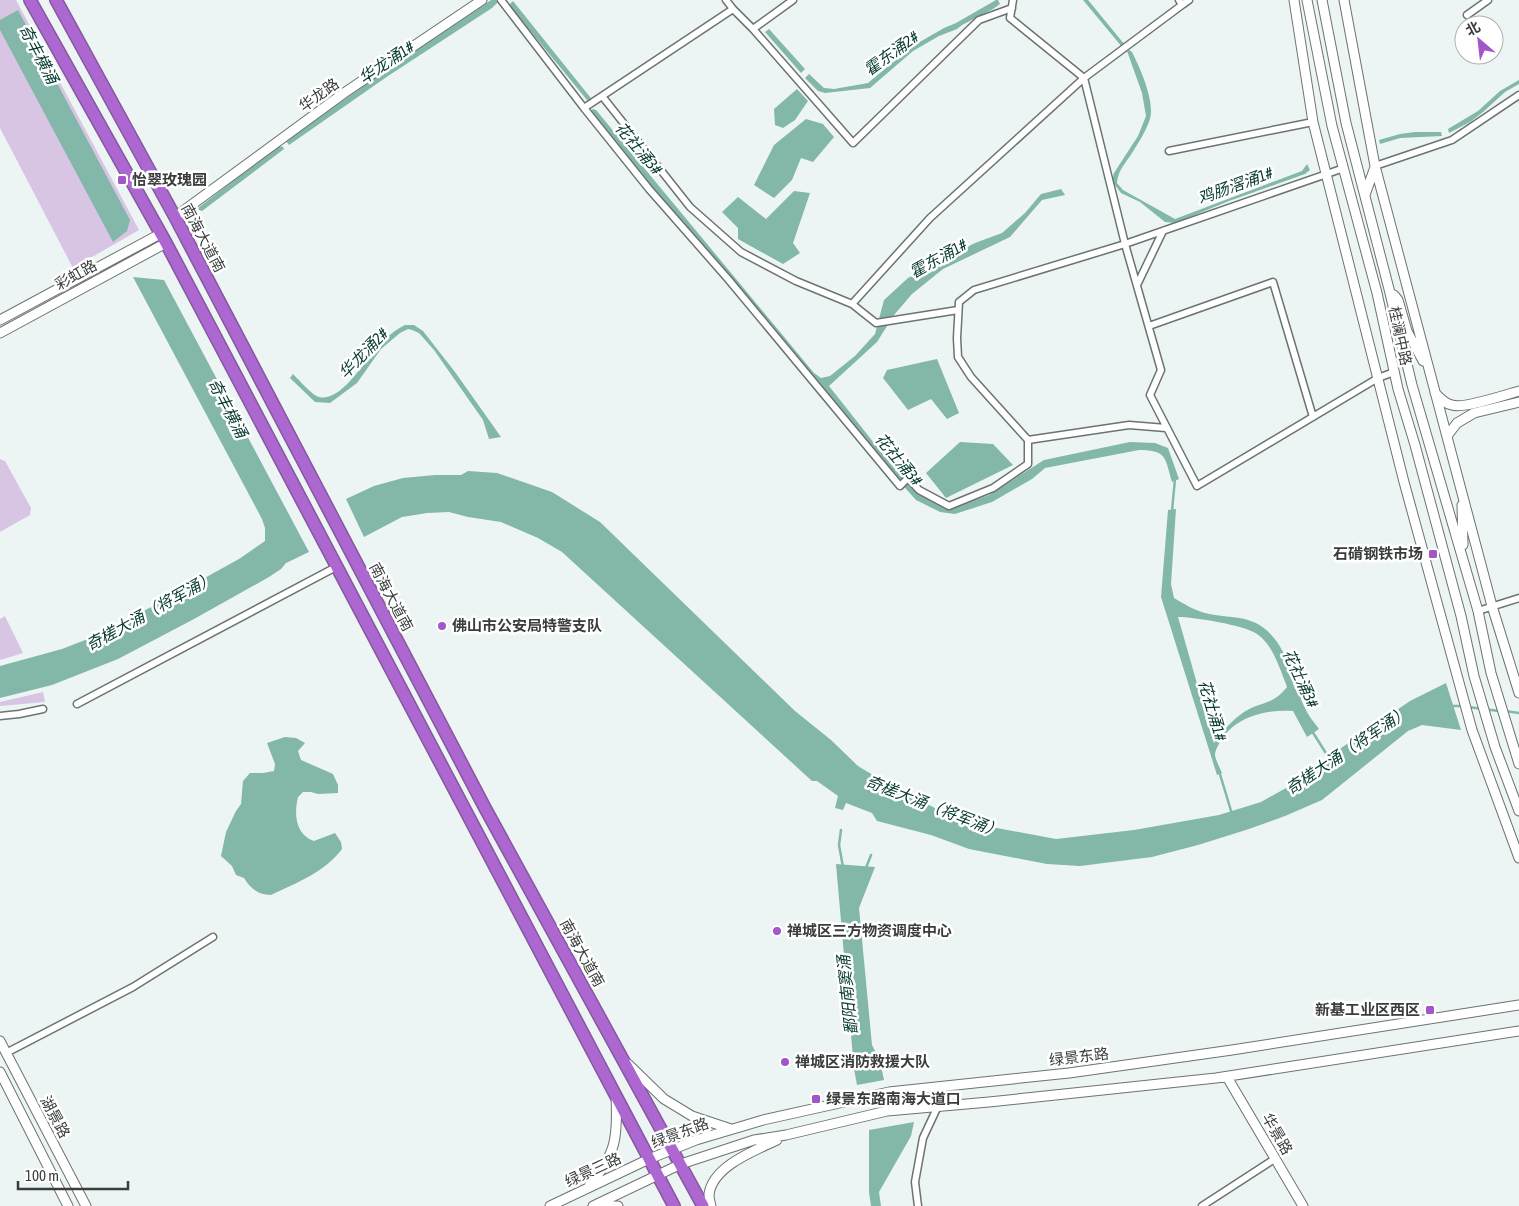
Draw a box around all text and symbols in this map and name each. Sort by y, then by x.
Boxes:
north arrow [1454,15,1504,65]
text: 北 [1463,18,1483,39]
water label: 奇丰横涌 [16,22,63,88]
water label: 霍东涌2# [860,27,922,79]
water label: 华龙涌1# [355,37,418,87]
street label: 华龙路 [296,74,342,115]
water label: 花社涌3# [612,118,667,178]
water label: 鸡肠滘涌1# [1195,163,1276,207]
place label: 怡翠玫瑰园 [132,171,207,188]
marker: 怡翠玫瑰园 [116,174,128,186]
street label: 南海大道南 [178,201,229,275]
water label: 霍东涌1# [906,234,971,281]
street label: 彩虹路 [52,256,100,293]
street label: 桂澜中路 [1386,305,1415,367]
water label: 华龙涌2# [335,324,392,382]
water label: 奇丰横涌 [205,376,252,442]
water label: 花社涌3# [872,429,927,489]
place label: 石𬒔钢铁市场 [1333,545,1423,562]
marker: 石𬒔钢铁市场 [1427,548,1439,560]
street label: 南海大道南 [366,560,417,634]
water label: 奇槎大涌（将军涌） [83,568,217,654]
place label: 佛山市公安局特警支队 [452,617,602,634]
marker: 佛山市公安局特警支队 [436,620,448,632]
water label: 花社涌3# [1280,646,1323,711]
water label: 花社涌1# [1196,677,1231,743]
water label: 奇槎大涌（将军涌） [1282,702,1412,798]
water label: 奇槎大涌（将军涌） [864,772,1004,840]
street label: 南海大道南 [557,916,608,990]
place label: 禅城区三方物资调度中心 [787,922,952,939]
marker: 禅城区三方物资调度中心 [771,925,783,937]
water label: 鄱阳南窦涌 [834,952,860,1036]
place label: 新基工业区西区 [1315,1001,1420,1018]
marker: 新基工业区西区 [1424,1004,1436,1016]
street label: 绿景东路 [1048,1044,1110,1069]
place label: 禅城区消防救援大队 [795,1053,930,1070]
marker: 禅城区消防救援大队 [779,1056,791,1068]
place label: 绿景东路南海大道口 [826,1090,961,1107]
street label: 湖景路 [37,1093,74,1141]
marker: 绿景东路南海大道口 [810,1093,822,1105]
street label: 华景路 [1259,1110,1296,1157]
street label: 绿景东路 [649,1114,711,1151]
street label: 绿景三路 [562,1149,624,1190]
scale bar [18,1158,128,1190]
text: 100 m [25,1167,59,1184]

